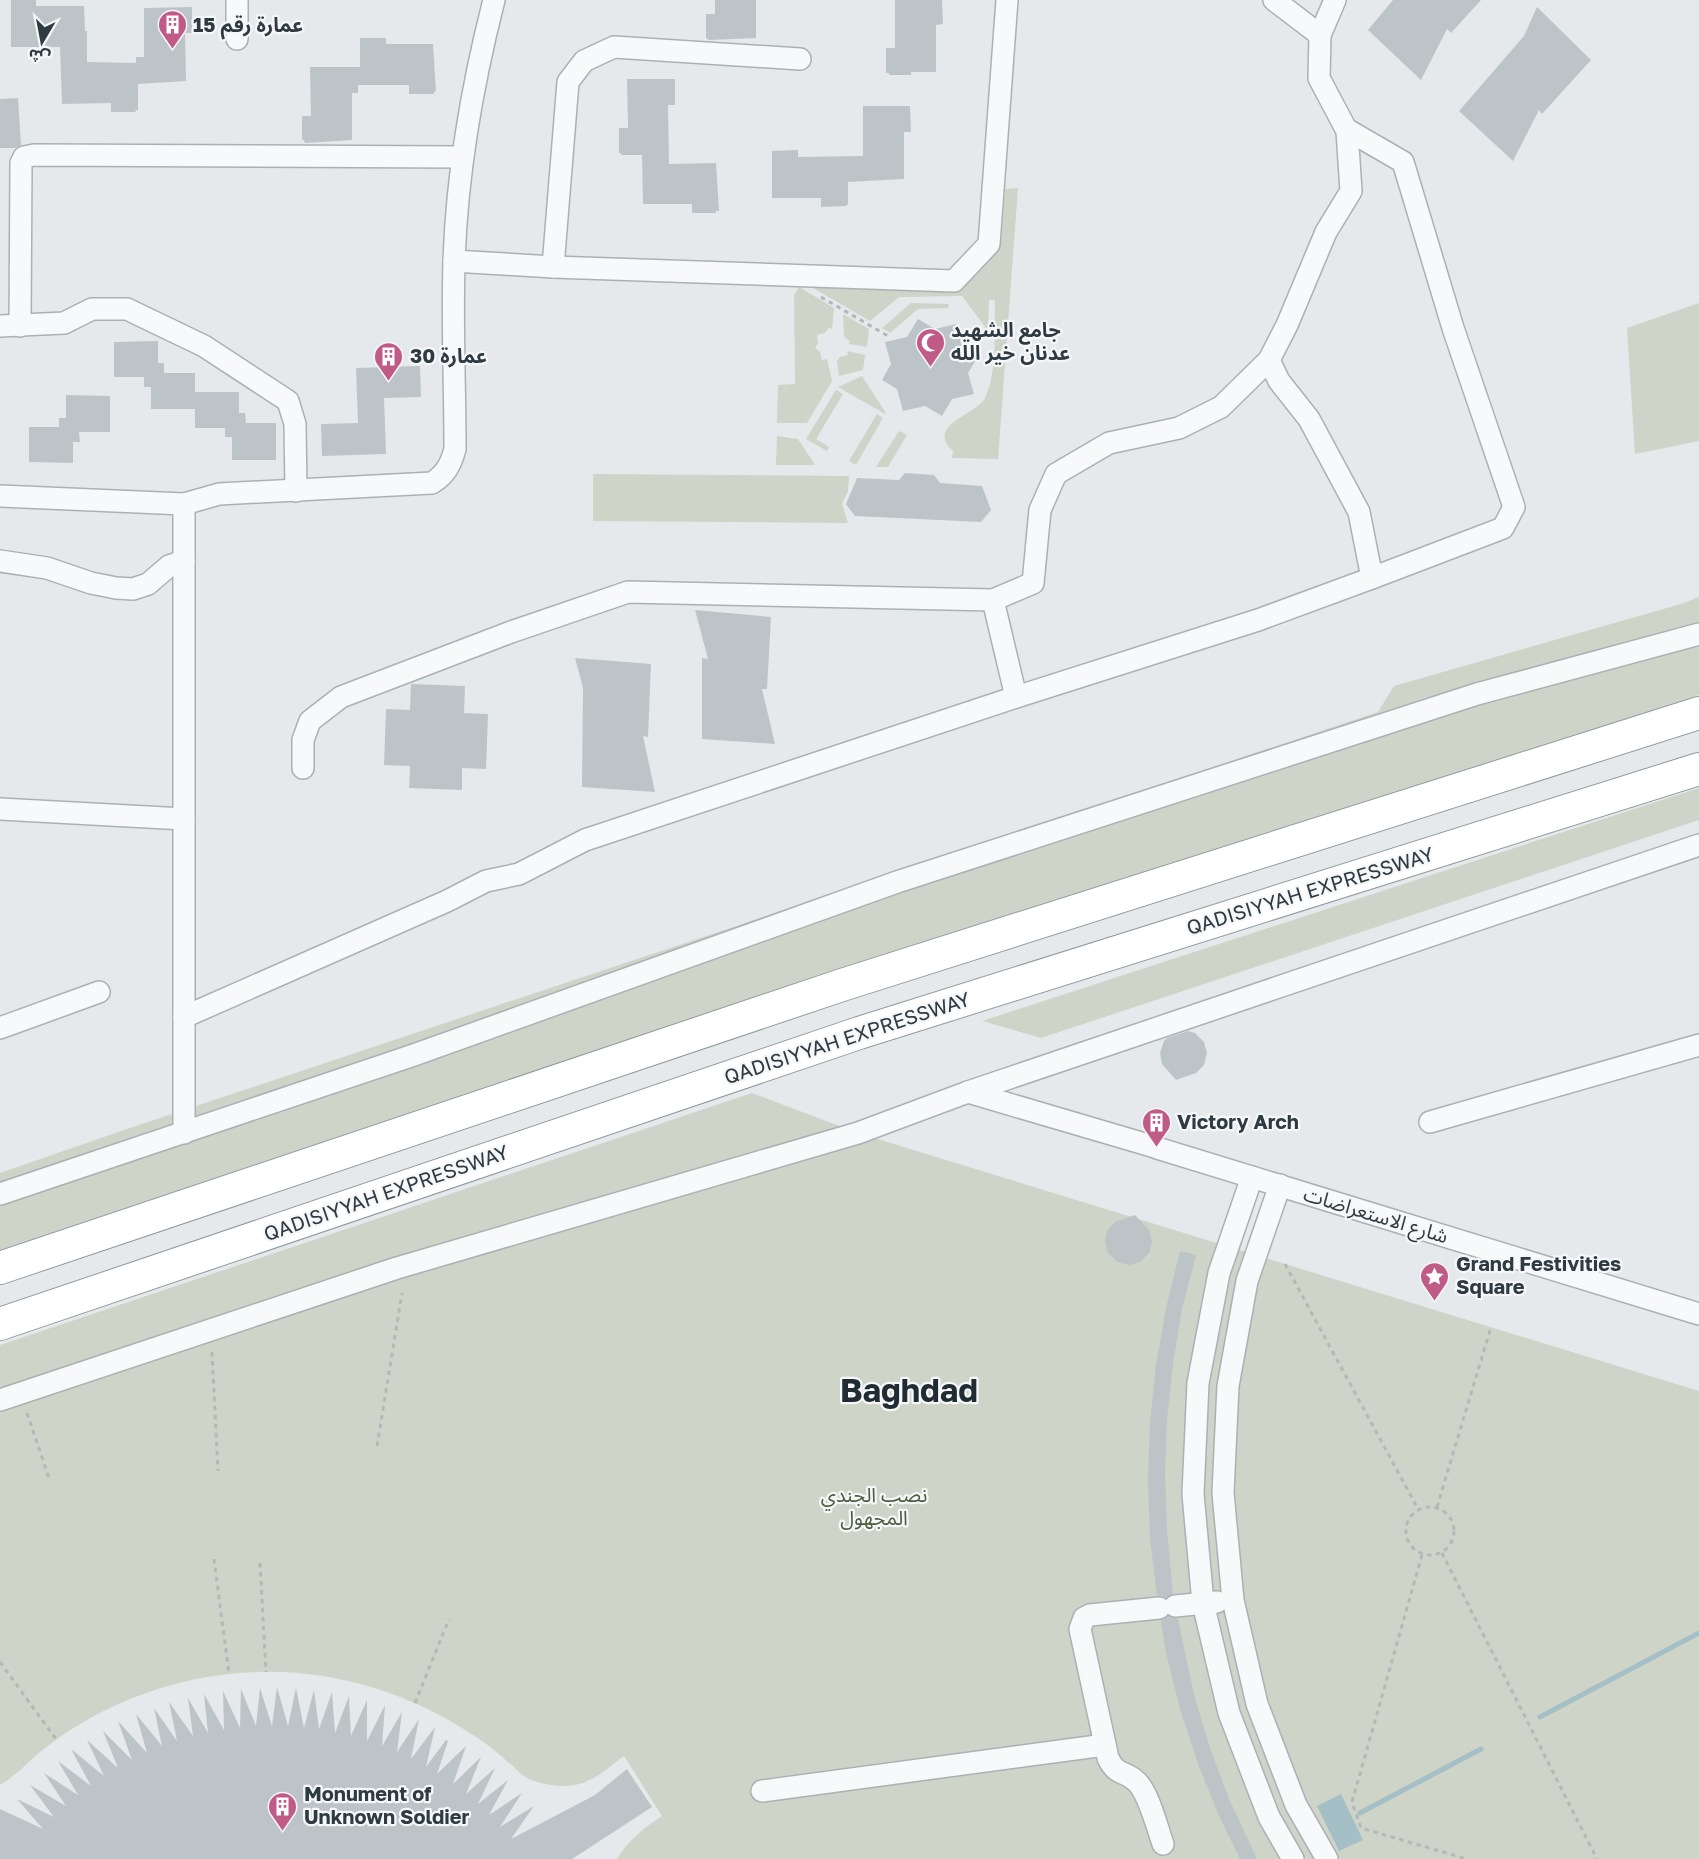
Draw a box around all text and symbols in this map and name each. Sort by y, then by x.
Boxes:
building icon: عمارة رقم 15 [156,9,188,51]
north arrow [12,12,72,72]
place label: عمارة رقم 15 [193,12,303,40]
text: ش [27,45,52,69]
place label: جامع الشهيد عدنان خير الله [951,317,1070,365]
mosque icon: جامع الشهيد عدنان خير الله [914,326,946,368]
building icon: عمارة 30 [373,340,405,382]
place label: عمارة 30 [410,343,487,368]
street label: QADISIYYAH EXPRESSWAY [1183,841,1436,939]
street label: QADISIYYAH EXPRESSWAY [721,986,973,1088]
building icon: Victory Arch [1140,1106,1172,1148]
place label: Victory Arch [1177,1109,1299,1133]
street label: QADISIYYAH EXPRESSWAY [260,1139,511,1245]
street label: شارع الاستعراضات [1300,1181,1451,1251]
place label: Grand Festivities Square [1456,1251,1621,1298]
place icon: Grand Festivities Square [1419,1260,1451,1302]
district label: Baghdad [840,1371,978,1409]
park label: نصب الجندي المجهول [821,1482,927,1530]
place label: Monument of Unknown Soldier [304,1781,470,1828]
building icon: Monument of Unknown Soldier [267,1790,299,1832]

